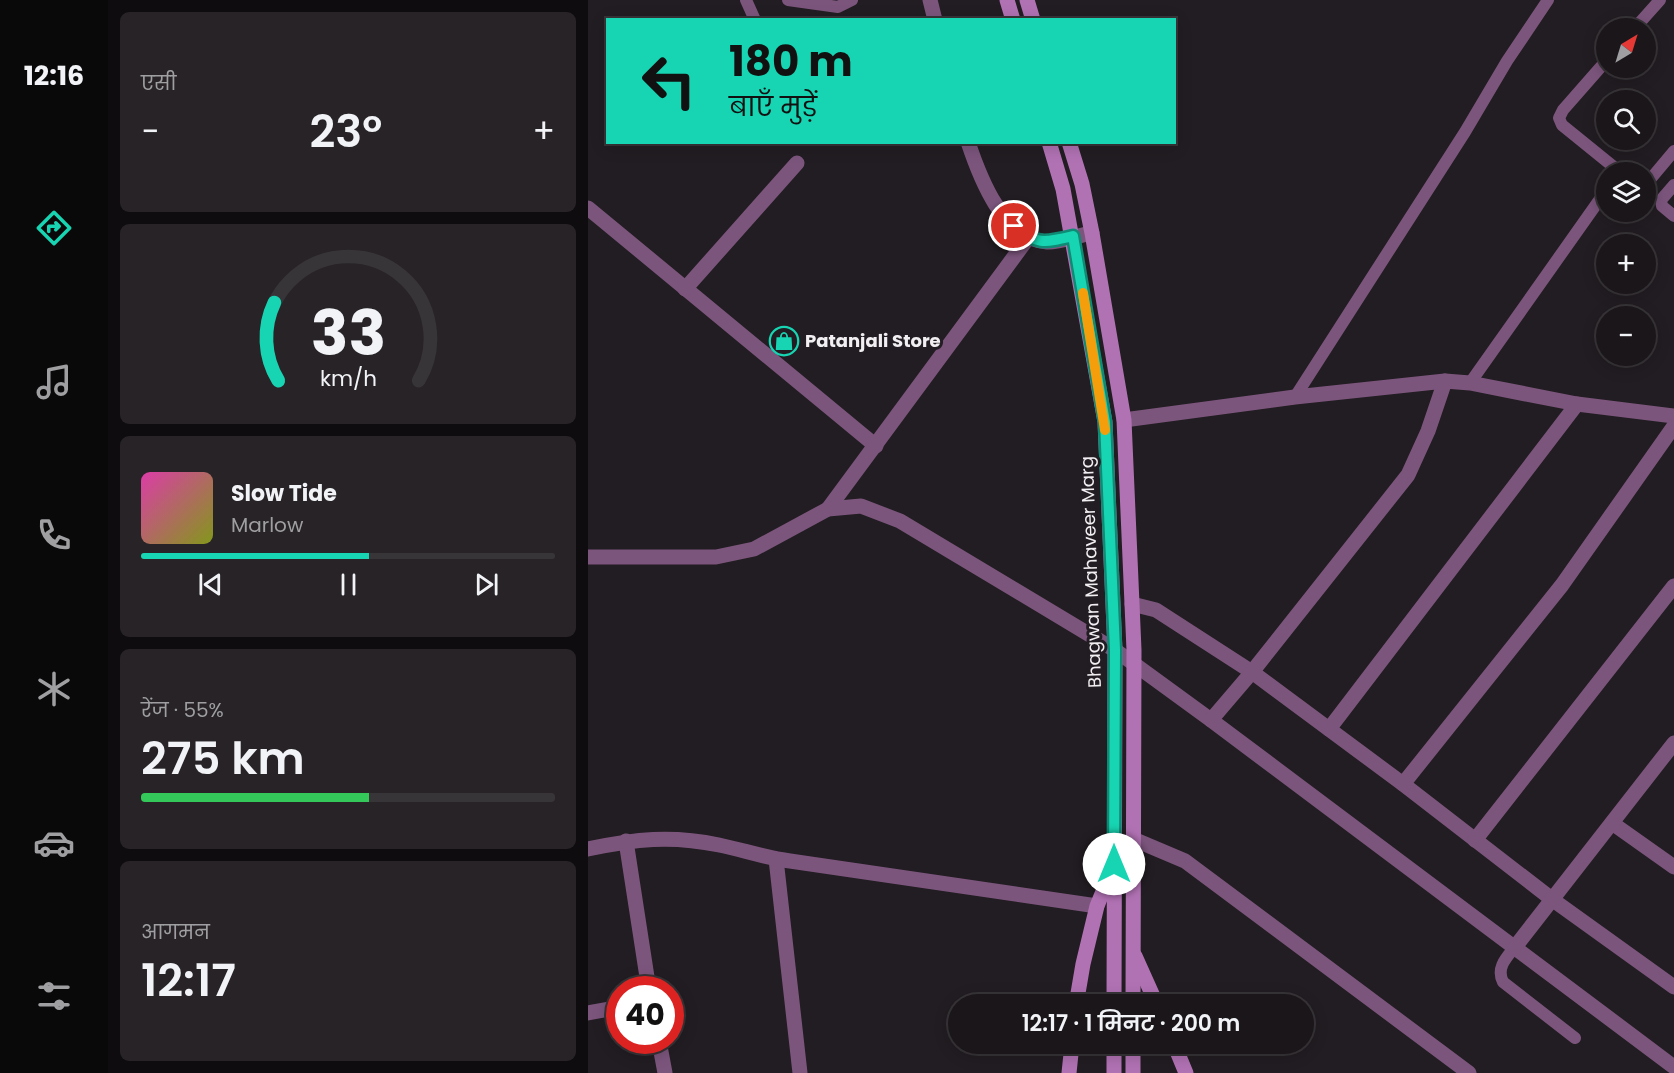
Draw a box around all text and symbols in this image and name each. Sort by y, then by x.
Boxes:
north arrow [1596,18,1656,78]
map controls [1596,18,1656,366]
text: 180 m [729,32,853,91]
icon: left [630,42,708,120]
text: 12:16 [24,57,84,94]
text: एसी [141,69,176,97]
text: बाएँ मुड़ें [729,88,817,125]
button: search [1596,90,1656,150]
text: 23° [309,100,382,163]
text: − [141,108,159,155]
text: + [532,108,555,155]
button: layers [1596,162,1656,222]
pin [988,200,1039,251]
icon: directions [33,207,75,249]
icon: arrive [997,209,1030,242]
button: + [1596,234,1656,294]
text: 33 [310,289,386,377]
button: − [1596,306,1656,366]
shop icon: Patanjali Store [768,325,800,357]
place label: Patanjali Store [805,328,941,353]
icon: music [33,361,75,403]
text: km/h [319,364,377,395]
street label: Bhagwan Mahaveer Marg [1074,456,1107,688]
text: Slow Tide [231,478,337,509]
text: Marlow [231,511,303,539]
icon: phone [33,514,75,556]
icon: previous [194,568,227,601]
icon: pause [332,568,365,601]
icon: next [470,568,503,601]
icon: climate [33,668,75,710]
text: रेंज · 55% [141,696,224,724]
text: 275 km [141,727,305,790]
icon: car [33,822,75,864]
position arrow [1082,832,1146,896]
text: आगमन [141,918,210,946]
text: 12:17 [141,949,236,1012]
icon: filters [33,975,75,1017]
speed limit sign: 40 [606,976,684,1054]
text: 12:17 · 1 मिनट · 200 m [1022,1008,1240,1039]

